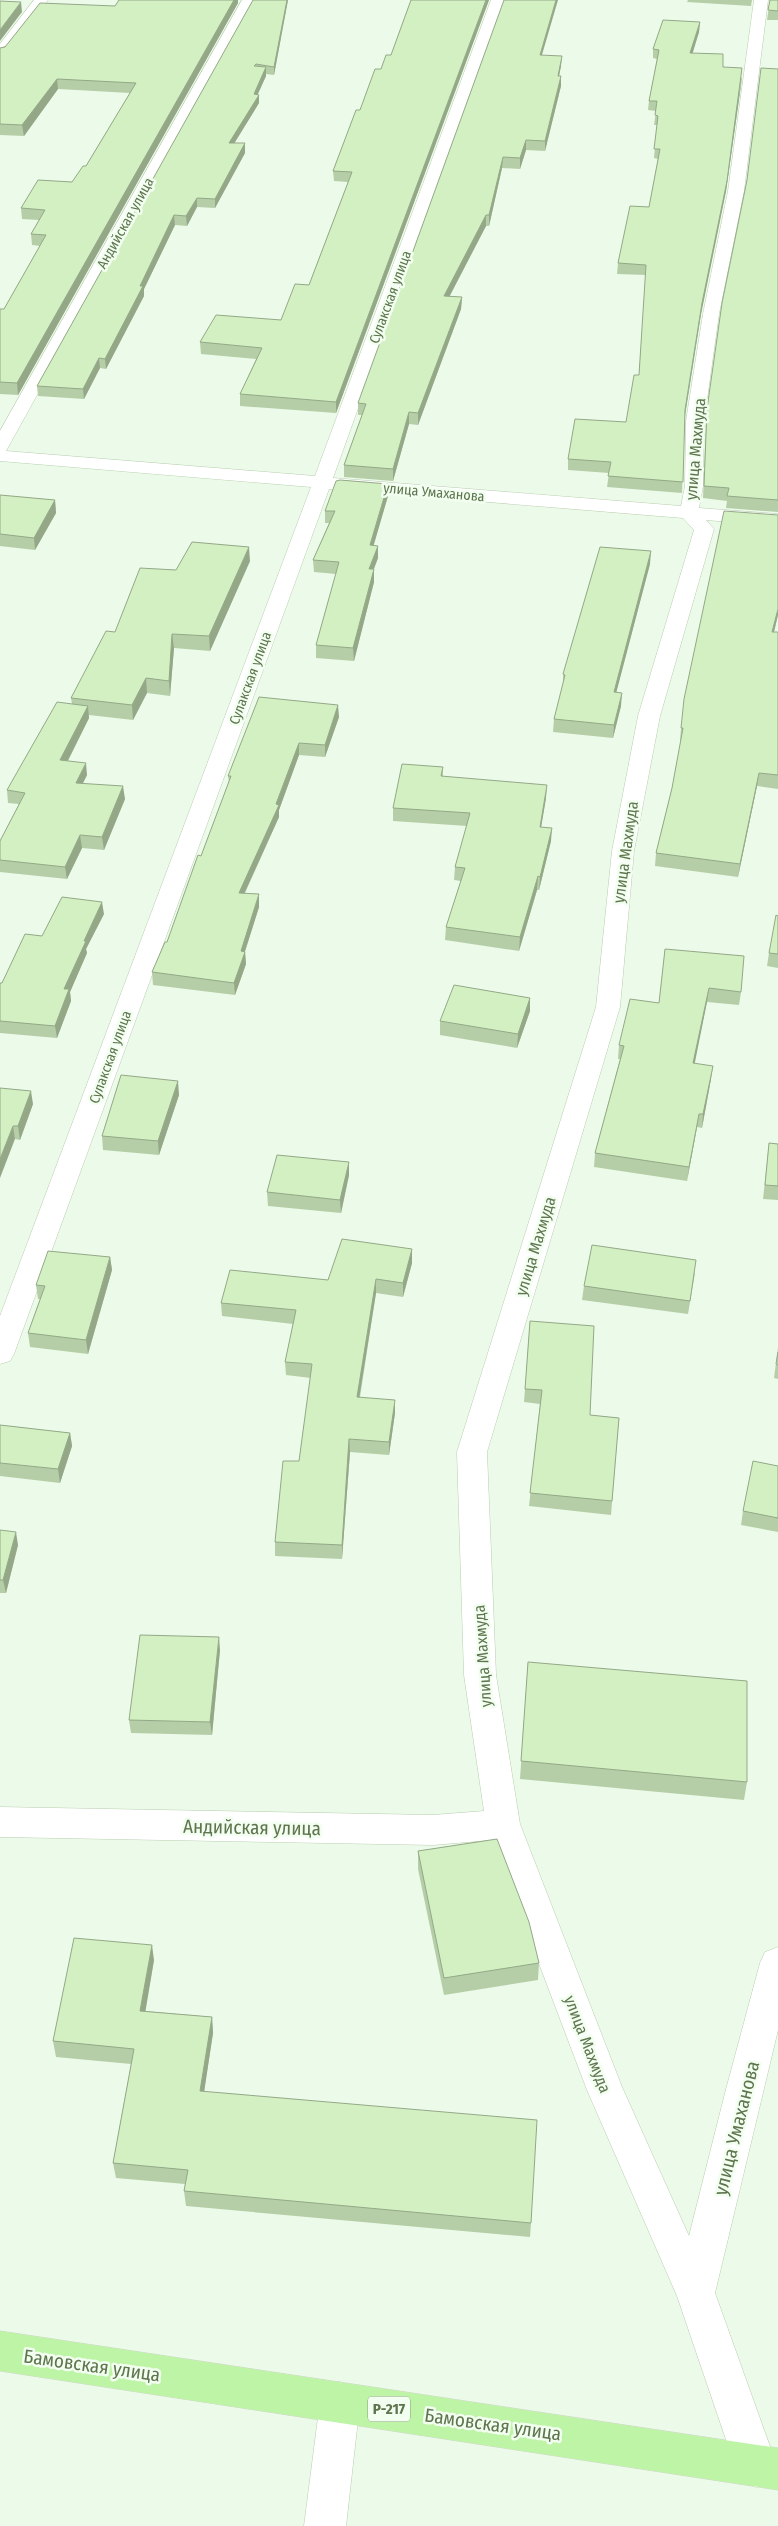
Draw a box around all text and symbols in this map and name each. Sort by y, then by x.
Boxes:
street label: Андийская улица [93,175,158,272]
street label: Сулакская улица [366,248,415,346]
street label: улица Махмуда [682,397,709,501]
street label: улица Умаханова [383,480,485,505]
street label: Сулакская улица [226,629,275,727]
street label: улица Махмуда [609,800,642,904]
street label: Сулакская улица [86,1008,135,1106]
street label: улица Махмуда [511,1194,560,1298]
street label: улица Махмуда [469,1604,496,1708]
street label: Андийская улица [183,1815,321,1840]
street label: улица Махмуда [560,1993,615,2096]
street label: улица Умаханова [709,2059,764,2198]
street label: Бамовская улица [22,2345,162,2386]
road number: Р-217 [368,2396,410,2422]
street label: Бамовская улица [423,2404,563,2445]

